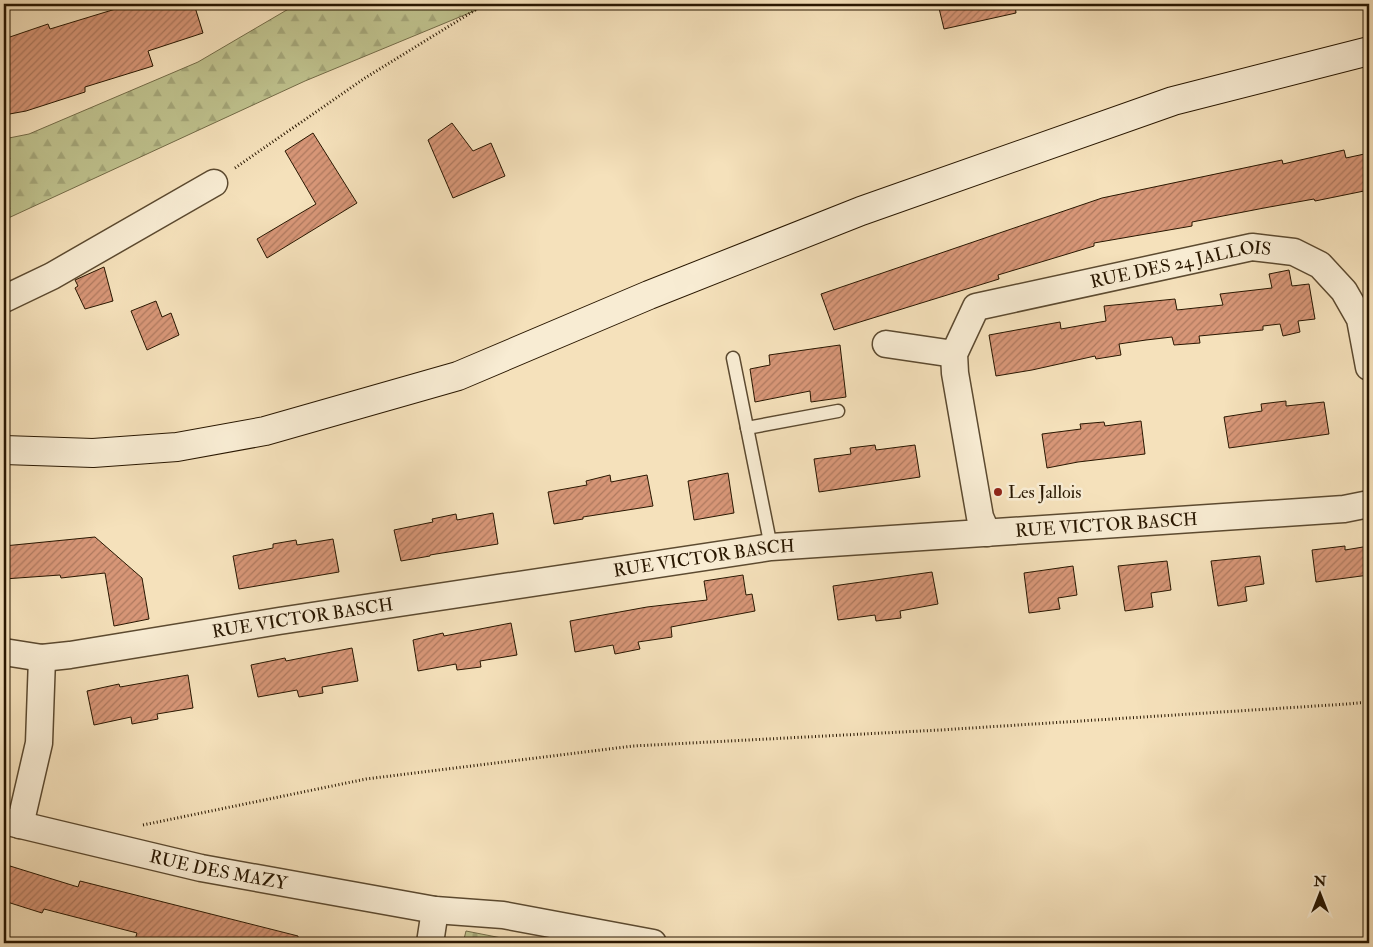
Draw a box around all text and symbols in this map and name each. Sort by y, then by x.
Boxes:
street label: RUE DES 24 JALLOIS [1088,235,1273,293]
place label: Les Jallois [1008,481,1082,504]
marker: Les Jallois [992,486,1004,498]
street label: RUE VICTOR BASCH [1014,507,1198,542]
street label: RUE VICTOR BASCH [612,534,795,582]
street label: RUE VICTOR BASCH [210,593,395,643]
street label: RUE DES MAZY [147,845,290,895]
north arrow [1296,870,1346,920]
text: N [1313,873,1327,890]

